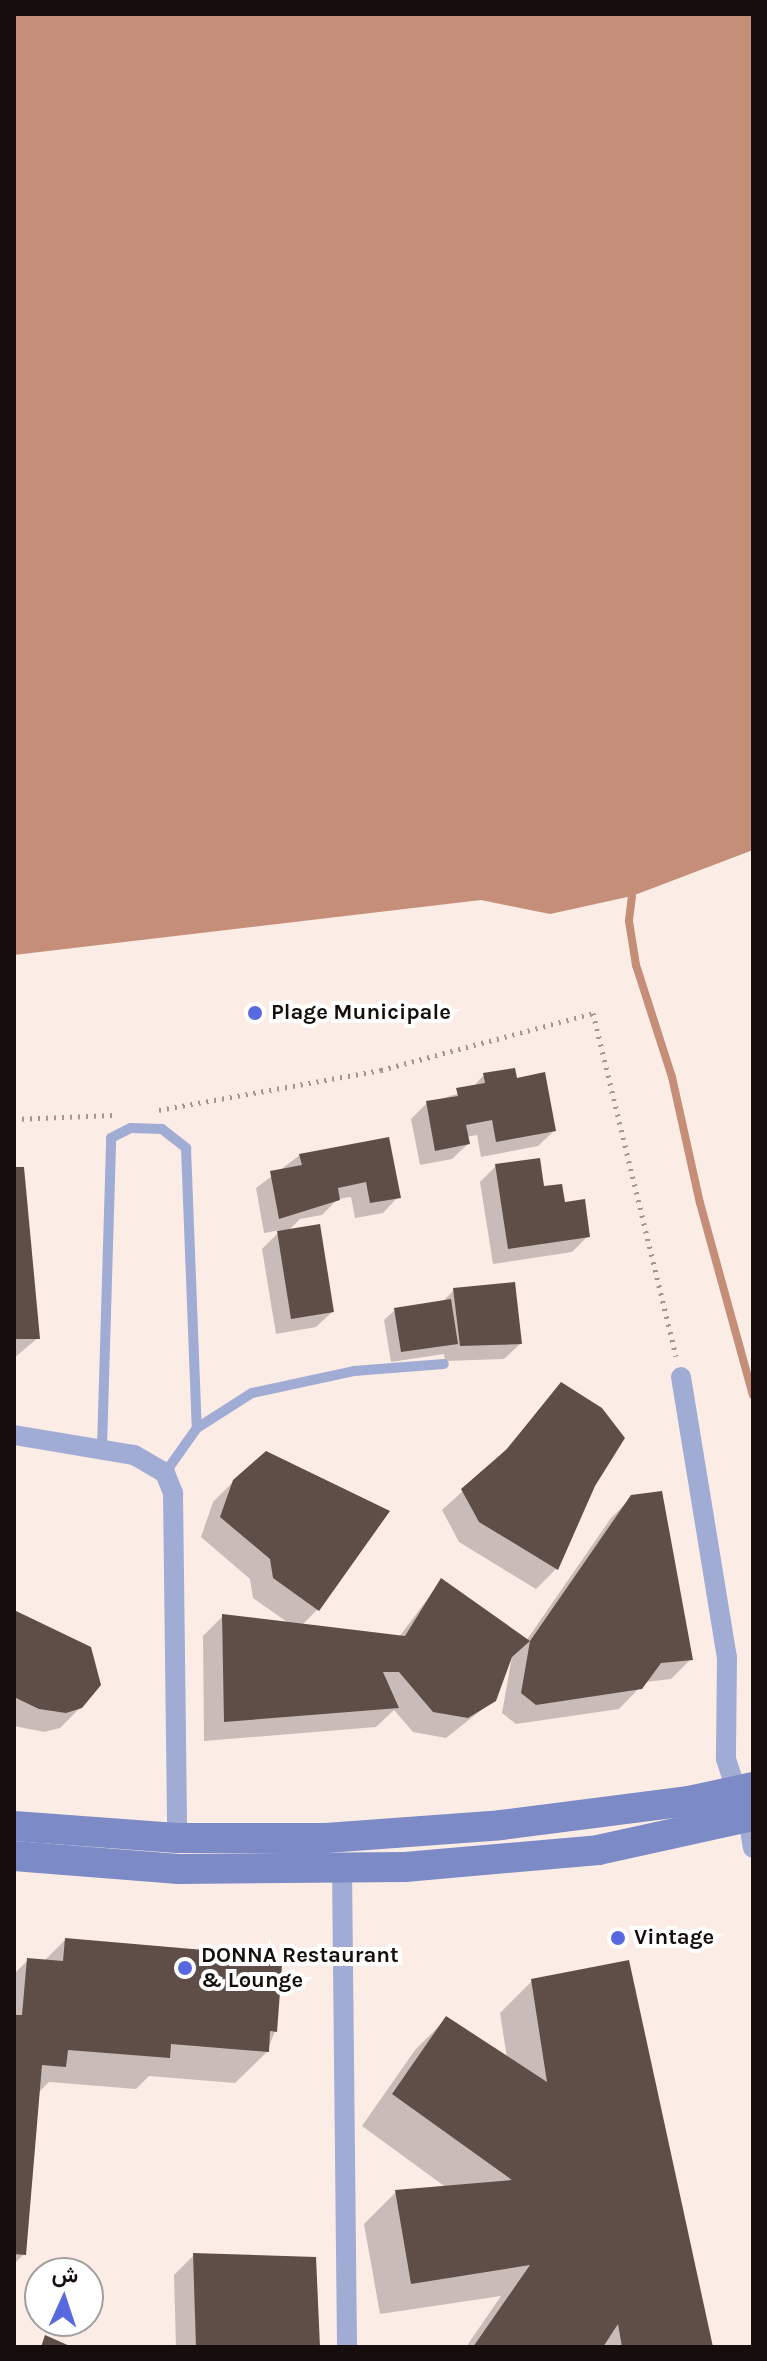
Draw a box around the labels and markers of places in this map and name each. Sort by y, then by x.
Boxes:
place label: Plage Municipale [271,1000,451,1026]
marker: Plage Municipale [246,1004,264,1022]
place label: Vintage [634,1925,714,1951]
marker: Vintage [609,1929,627,1947]
place label: DONNA Restaurant & Lounge [201,1942,399,1994]
marker: DONNA Restaurant & Lounge [176,1959,194,1977]

